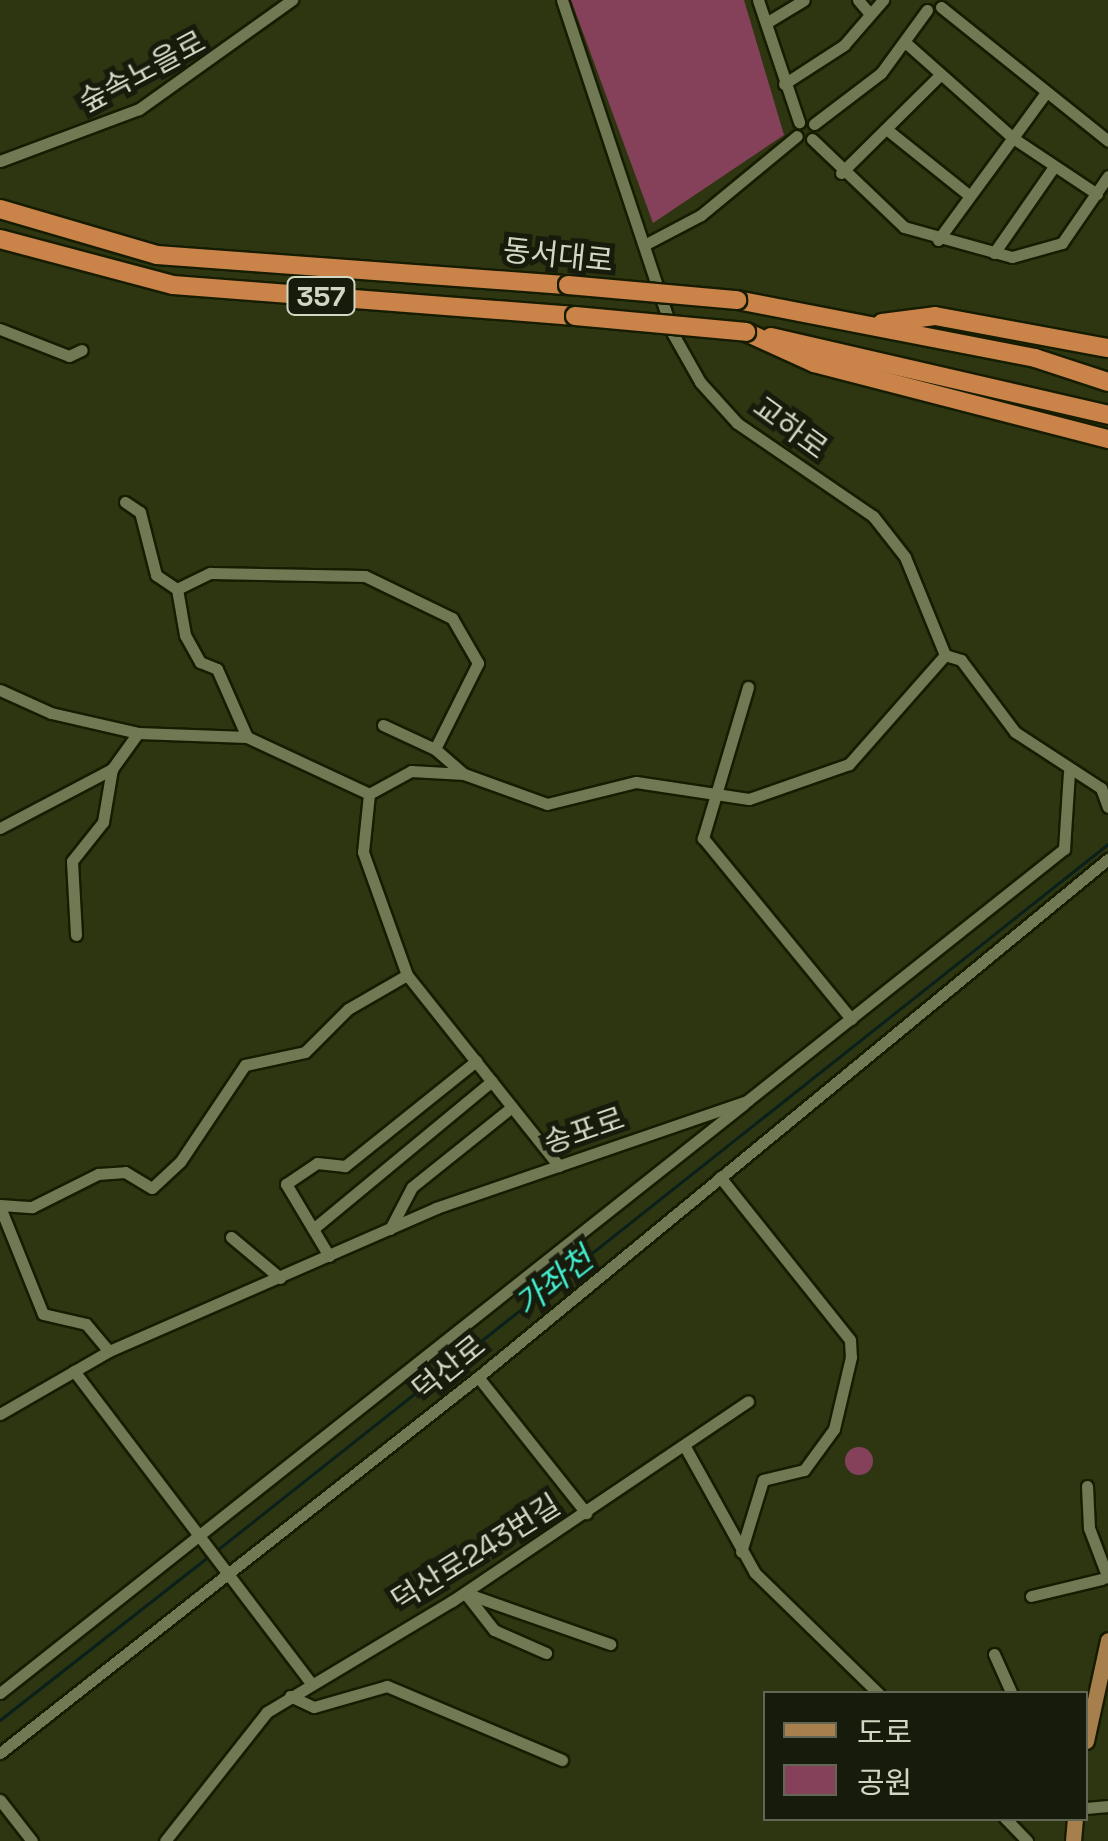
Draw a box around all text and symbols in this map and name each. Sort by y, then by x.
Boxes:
street label: 숲속노을로 [73,24,211,120]
street label: 동서대로 [501,232,615,280]
road number: 357 [286,273,356,319]
street label: 교하로 [746,389,834,467]
street label: 송포로 [539,1101,629,1161]
water label: 가좌천 [507,1240,601,1324]
street label: 덕산로 [405,1328,493,1408]
street label: 덕산로243번길 [385,1487,567,1619]
legend [763,1691,1088,1821]
text: 도로 [857,1713,912,1752]
text: 공원 [857,1763,912,1802]

